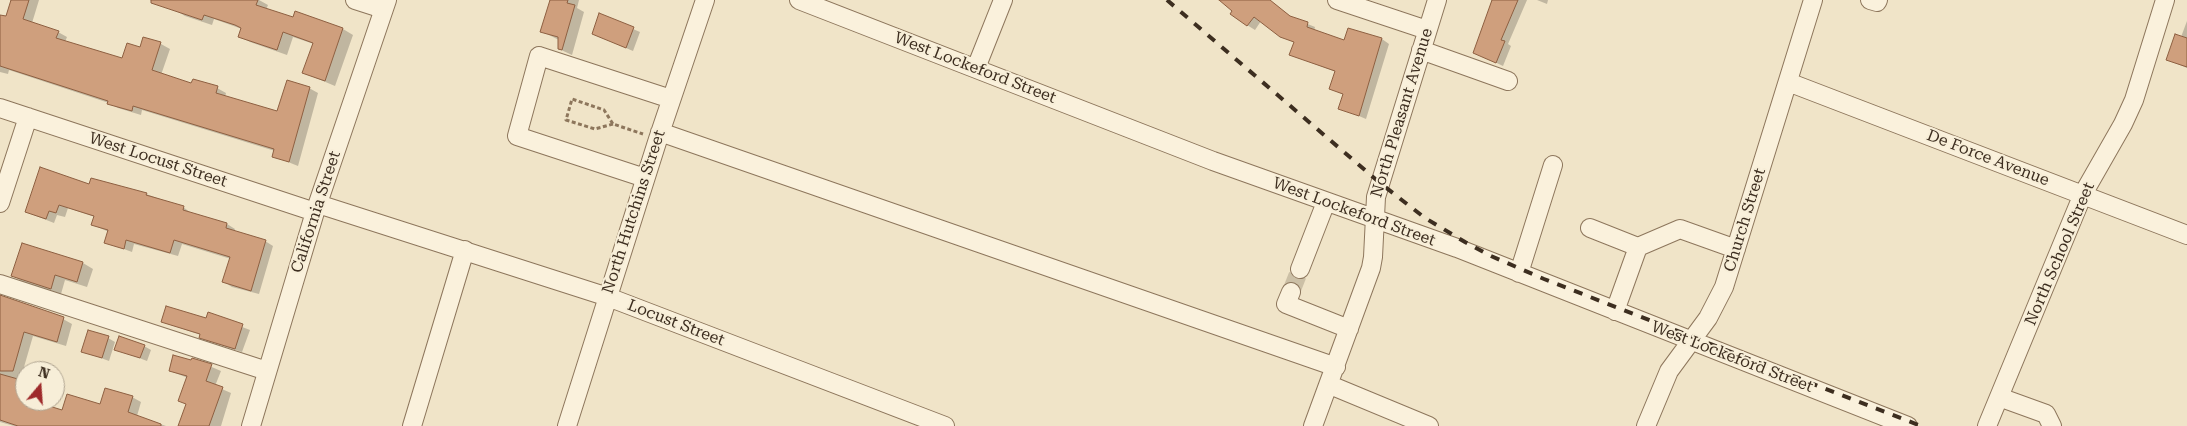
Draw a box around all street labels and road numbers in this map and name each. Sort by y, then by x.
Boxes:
street label: North Pleasant Avenue [1367,26,1437,200]
street label: West Lockeford Street [891,28,1059,108]
street label: De Force Avenue [1924,126,2052,190]
street label: North Hutchins Street [598,128,670,296]
street label: West Locust Street [86,129,230,191]
street label: California Street [287,149,345,275]
street label: Church Street [1720,166,1770,274]
street label: West Lockeford Street [1270,174,1438,250]
street label: North School Street [2021,180,2099,328]
street label: Locust Street [625,296,727,350]
street label: West Lockeford Street [1648,317,1816,397]

